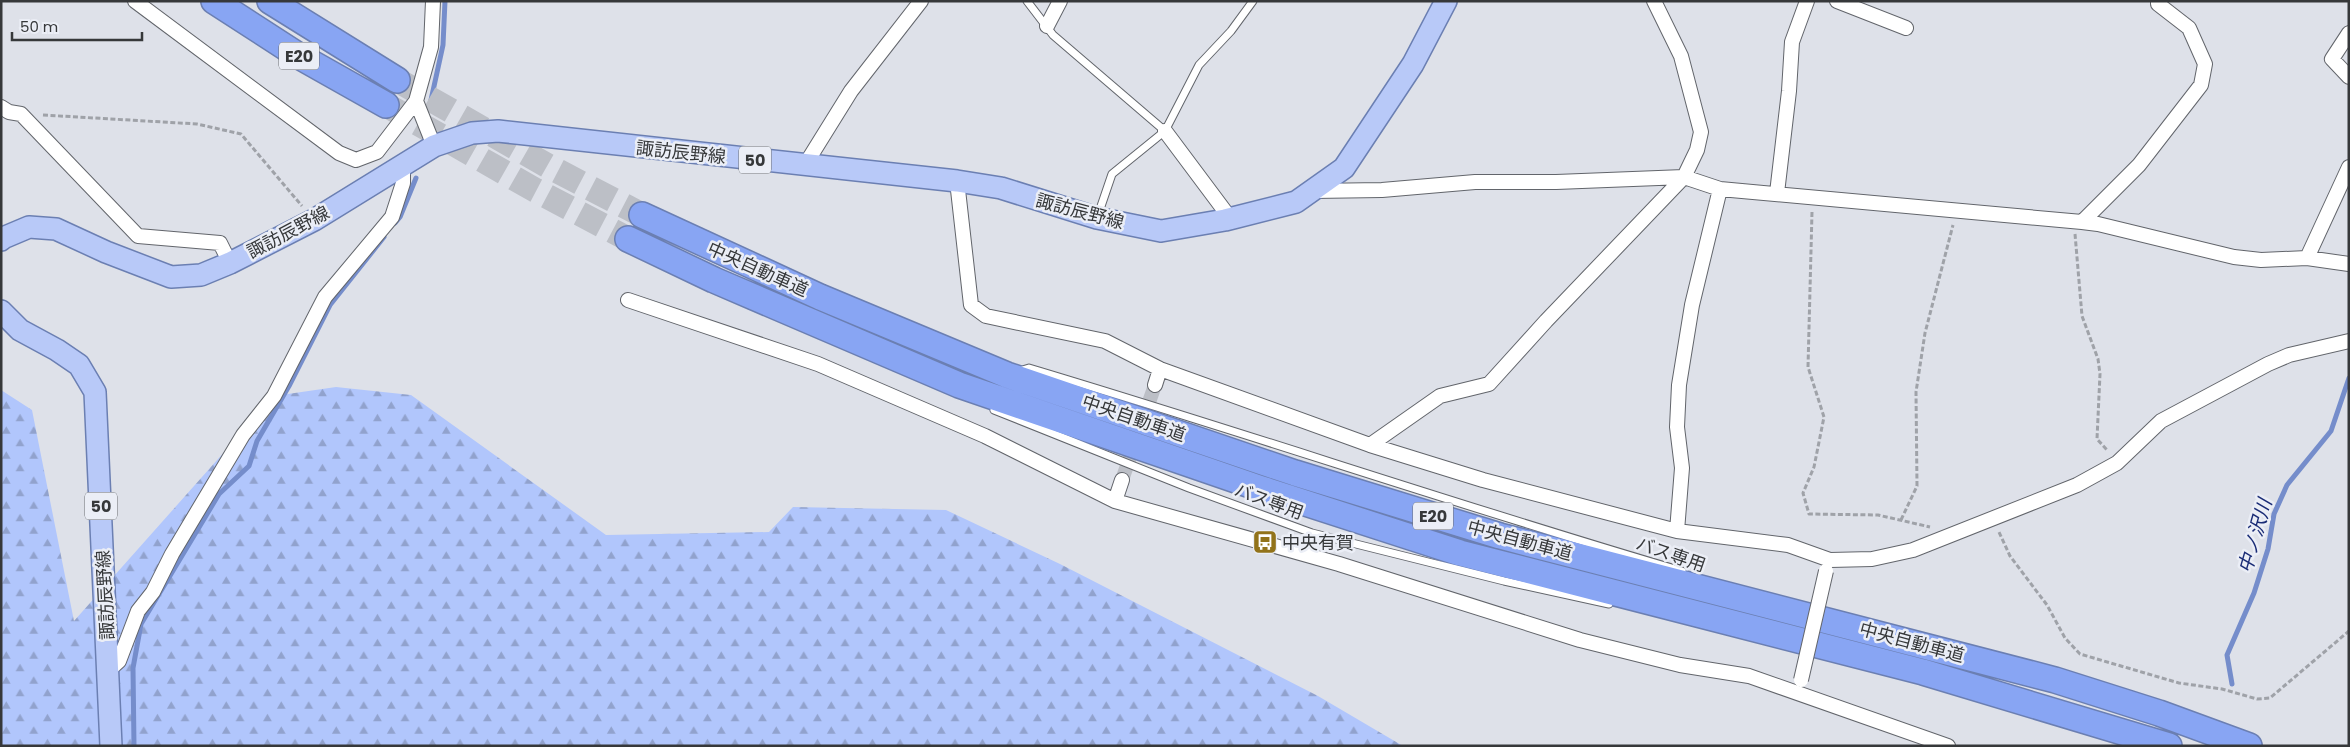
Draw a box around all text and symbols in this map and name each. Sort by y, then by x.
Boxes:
scale bar [12,10,142,42]
text: 50 m [20,16,58,37]
road number: E20 [279,42,319,70]
street label: 諏訪辰野線 [635,135,727,169]
road number: 50 [739,146,771,174]
street label: 諏訪辰野線 [1033,187,1127,235]
street label: 諏訪辰野線 [242,200,334,264]
street label: 中央自動車道 [704,236,812,302]
street label: 中央自動車道 [1079,389,1189,447]
street label: バス専用 [1231,477,1307,525]
road number: 50 [85,492,117,520]
water label: 中ノ沢川 [2232,494,2279,576]
road number: E20 [1413,502,1453,530]
street label: 中央自動車道 [1465,514,1575,566]
bus stop icon: 中央有賀 [1252,529,1278,555]
place label: 中央有賀 [1282,530,1354,555]
street label: バス専用 [1633,530,1709,578]
street label: 諏訪辰野線 [90,549,120,641]
street label: 中央自動車道 [1857,616,1967,668]

